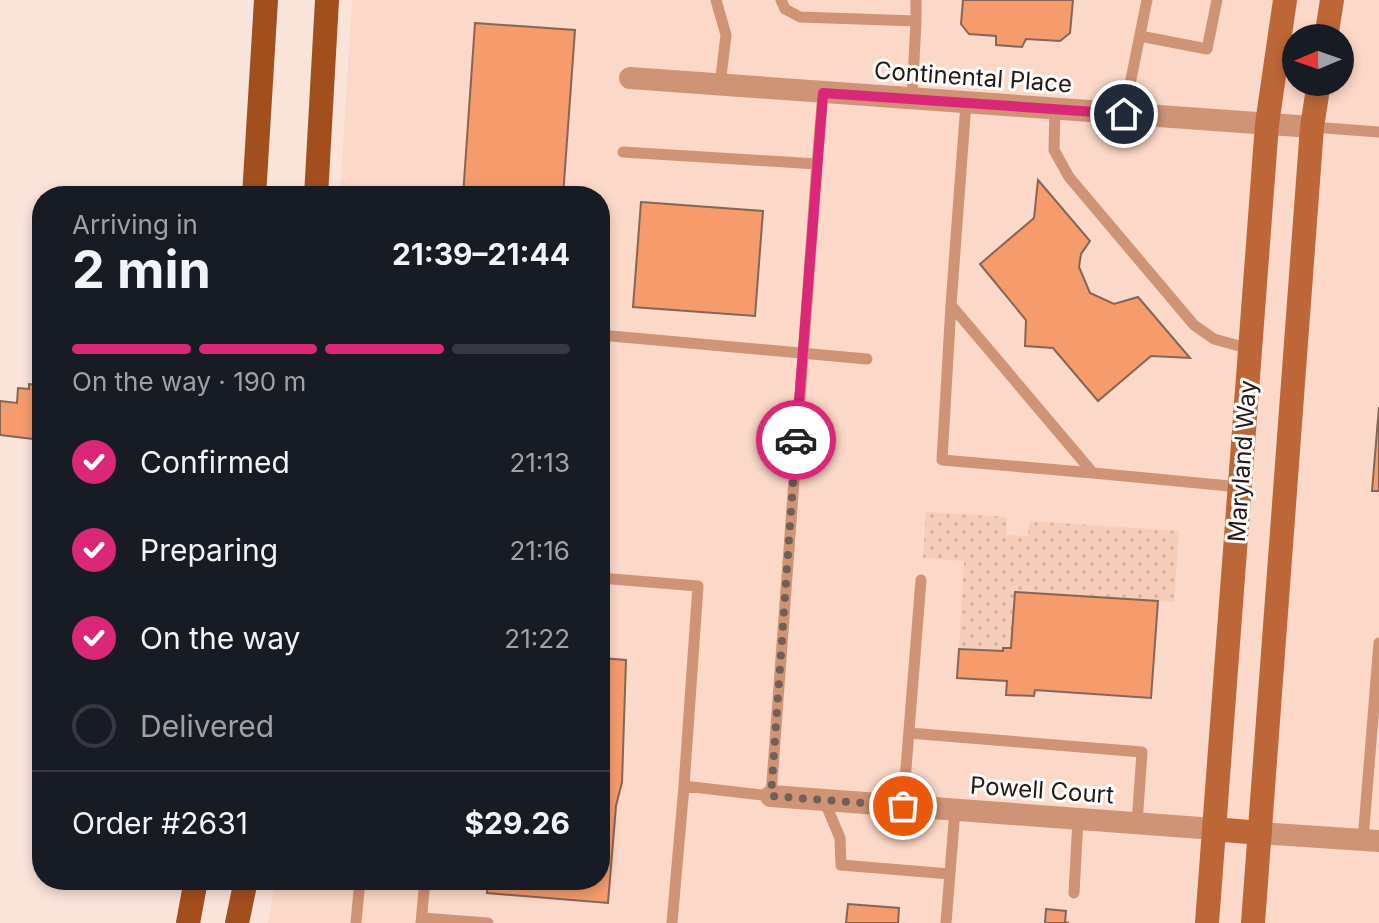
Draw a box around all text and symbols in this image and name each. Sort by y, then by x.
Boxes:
north arrow [1282,24,1354,96]
map controls [1282,24,1354,96]
street label: Continental Place [873,56,1073,98]
pin [1090,80,1158,148]
icon: home [1102,92,1146,136]
text: Arriving in [72,209,198,240]
text: 21:39–21:44 [392,236,570,272]
text: 2 min [72,238,211,301]
text: On the way · 190 m [72,366,306,397]
street label: Maryland Way [1222,379,1262,543]
courier [756,400,836,480]
icon: car [774,418,818,462]
icon: check [72,440,116,484]
text: Confirmed [140,444,290,480]
text: 21:13 [509,447,570,478]
icon: check [72,528,116,572]
text: Preparing [140,532,278,568]
text: 21:16 [509,535,570,566]
icon: check [72,616,116,660]
text: On the way [140,620,300,656]
text: 21:22 [504,623,570,654]
text: Delivered [140,708,274,744]
street label: Powell Court [969,771,1115,810]
pin [869,772,937,840]
icon: bag [881,784,925,828]
text: Order #2631 [72,805,248,841]
text: $29.26 [464,805,570,841]

